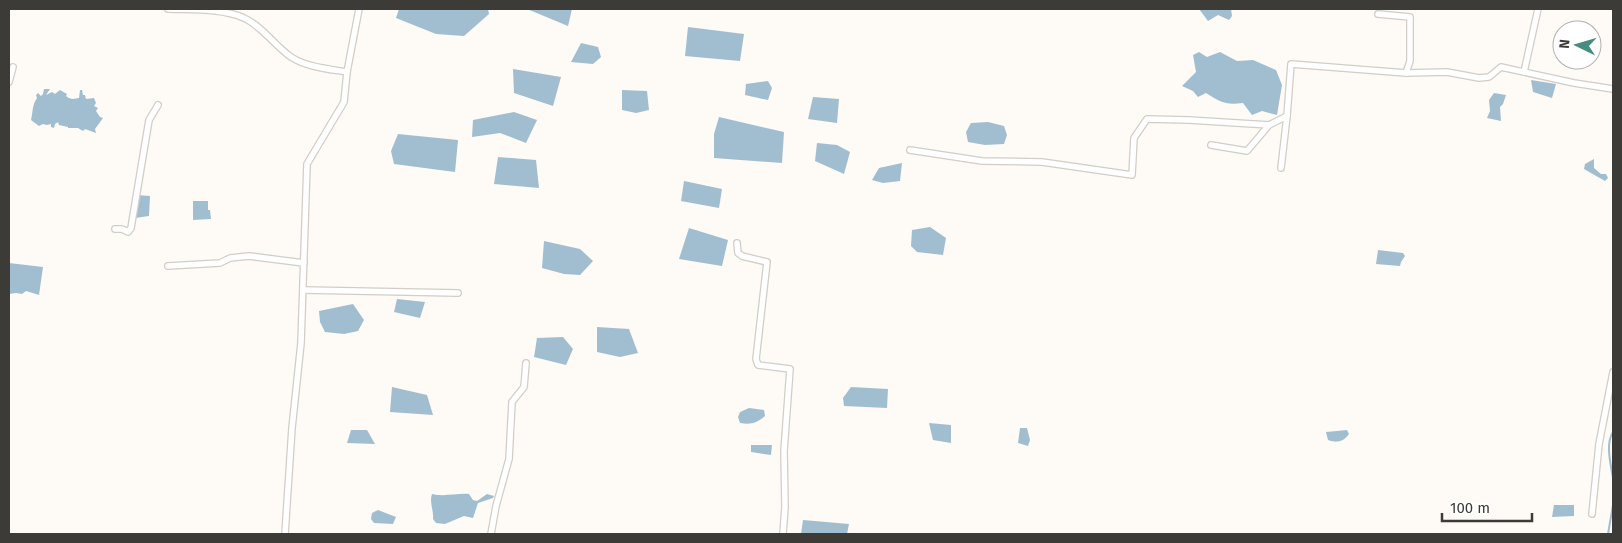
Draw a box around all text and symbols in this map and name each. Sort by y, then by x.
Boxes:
north arrow [1552,20,1602,70]
text: N [1556,39,1573,49]
scale bar [1442,490,1532,522]
text: 100 m [1450,499,1490,517]

